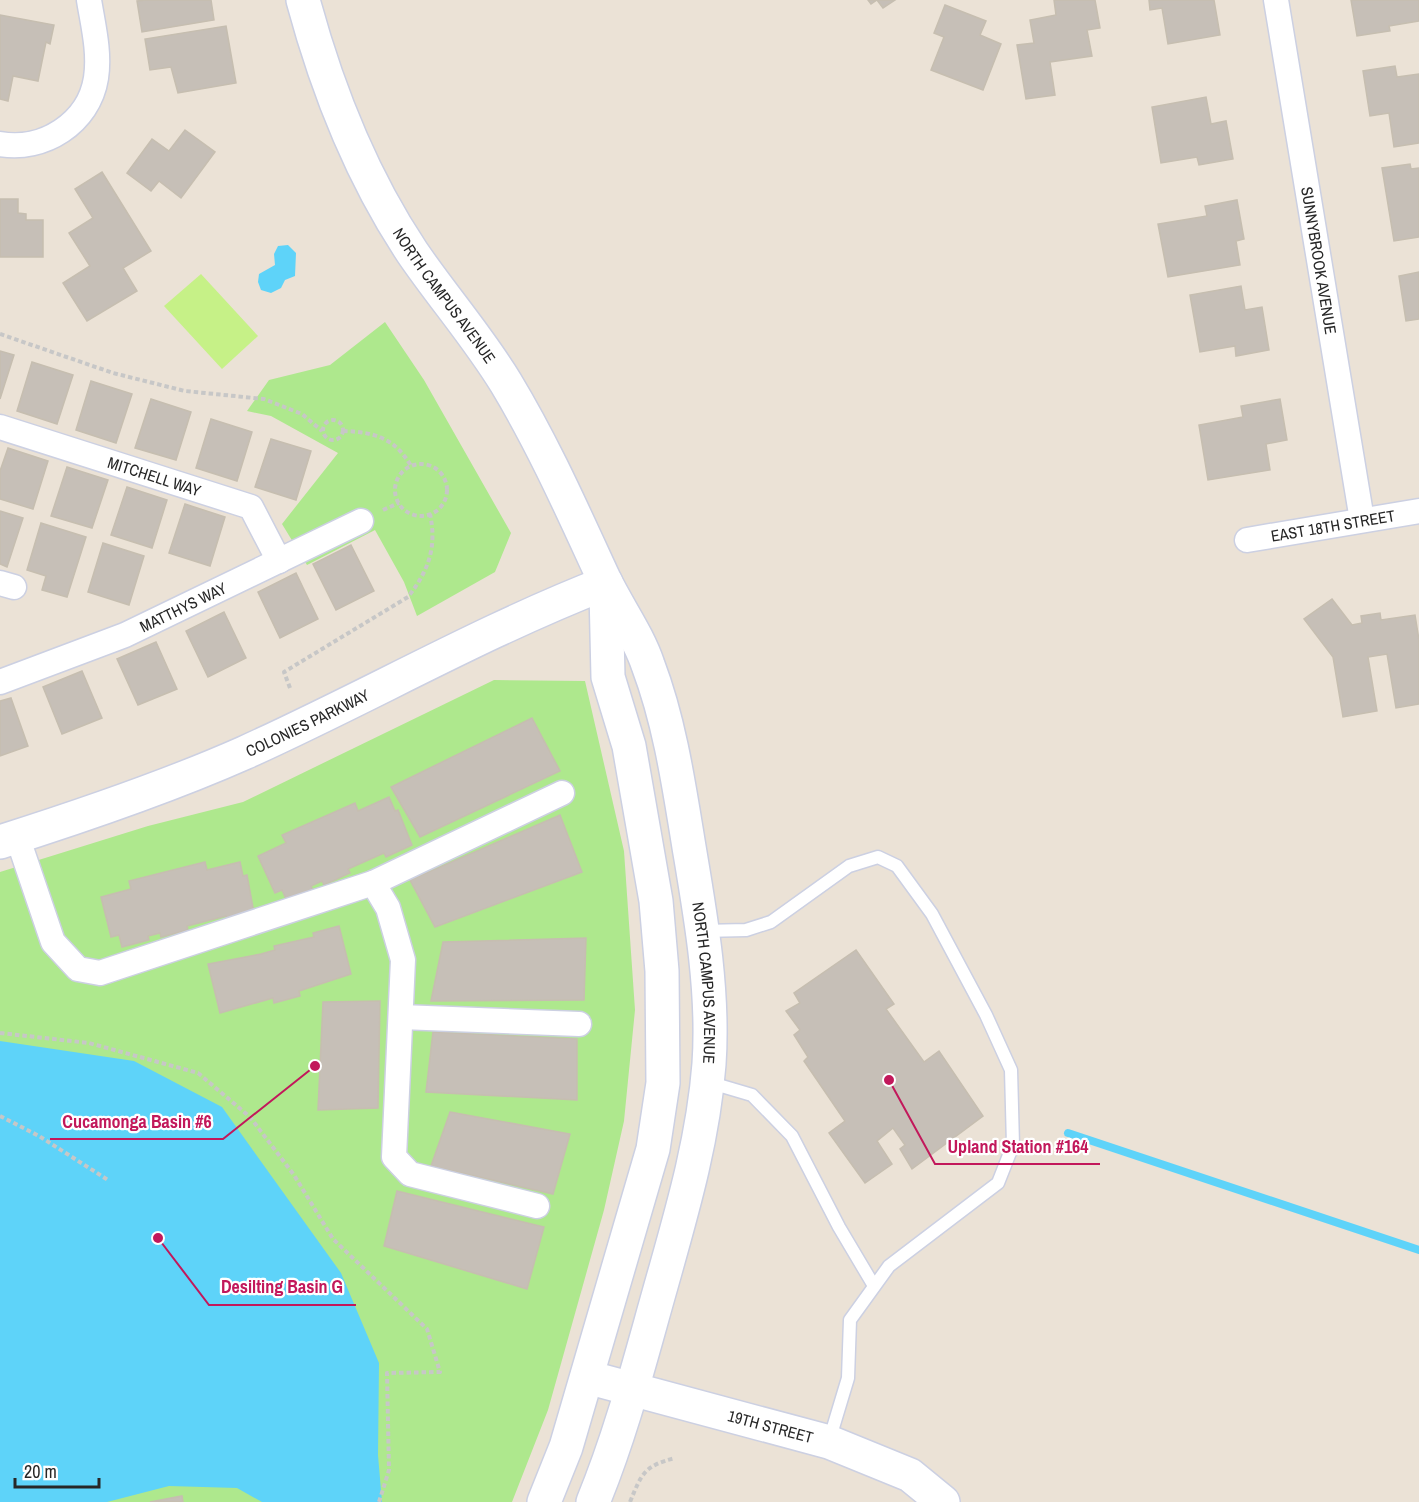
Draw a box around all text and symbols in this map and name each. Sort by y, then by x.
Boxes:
street label: SUNNYBROOK AVENUE [1296,185,1342,336]
street label: NORTH CAMPUS AVENUE [388,223,501,367]
street label: MITCHELL WAY [105,451,204,501]
street label: EAST 18TH STREET [1269,504,1396,547]
street label: MATTHYS WAY [136,577,230,637]
street label: COLONIES PARKWAY [242,683,373,762]
street label: NORTH CAMPUS AVENUE [687,900,721,1064]
callout: Cucamonga Basin #6 [50,1103,223,1139]
text: Cucamonga Basin #6 [62,1109,212,1134]
callout: Upland Station #164 [935,1128,1100,1164]
text: Upland Station #164 [947,1134,1089,1159]
callout: Desilting Basin G [209,1269,356,1305]
text: Desilting Basin G [221,1274,343,1299]
street label: 19TH STREET [725,1404,816,1448]
scale bar [15,1451,99,1489]
text: 20 m [24,1459,57,1484]

